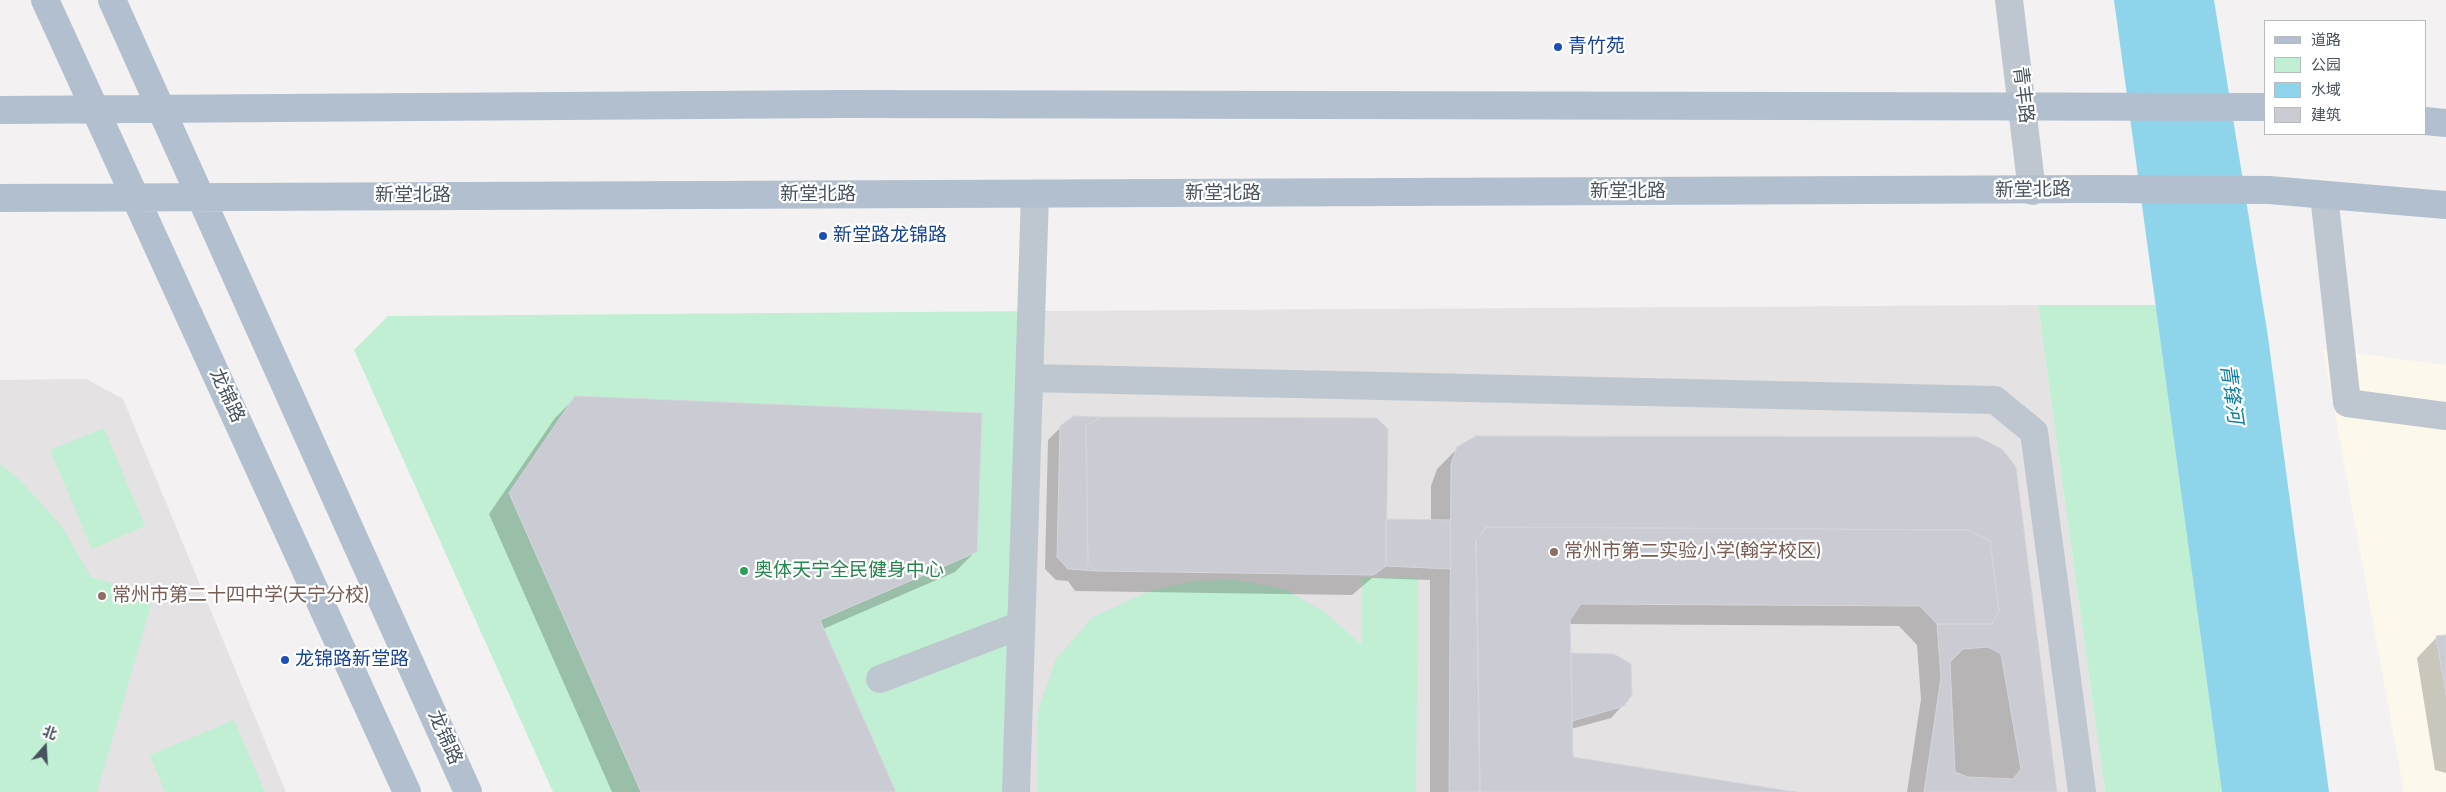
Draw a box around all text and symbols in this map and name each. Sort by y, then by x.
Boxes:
legend [2264,20,2426,135]
text: 道路 [2311,28,2341,51]
place label: 青竹苑 [1568,36,1625,58]
marker: 青竹苑 [1552,41,1564,53]
text: 公园 [2311,53,2341,76]
street label: 青丰路 [2007,65,2037,125]
text: 水域 [2311,78,2341,101]
text: 建筑 [2311,103,2341,126]
street label: 新堂北路 [1995,179,2071,203]
street label: 新堂北路 [1590,181,1666,203]
street label: 新堂北路 [1185,183,1261,205]
street label: 新堂北路 [780,184,856,206]
street label: 新堂北路 [375,185,451,207]
place label: 新堂路龙锦路 [833,225,947,247]
marker: 新堂路龙锦路 [817,230,829,242]
water label: 青锋河 [2214,363,2246,425]
street label: 龙锦路 [204,365,248,427]
place label: 常州市第二实验小学(翰学校区) [1564,541,1821,563]
marker: 常州市第二实验小学(翰学校区) [1548,546,1560,558]
place label: 奥体天宁全民健身中心 [754,560,944,582]
marker: 奥体天宁全民健身中心 [738,565,750,577]
place label: 常州市第二十四中学(天宁分校) [112,585,369,607]
marker: 常州市第二十四中学(天宁分校) [96,590,108,602]
place label: 龙锦路新堂路 [295,649,409,671]
marker: 龙锦路新堂路 [279,654,291,666]
street label: 龙锦路 [422,707,466,769]
text: 北 [40,720,60,745]
north arrow [20,722,70,772]

